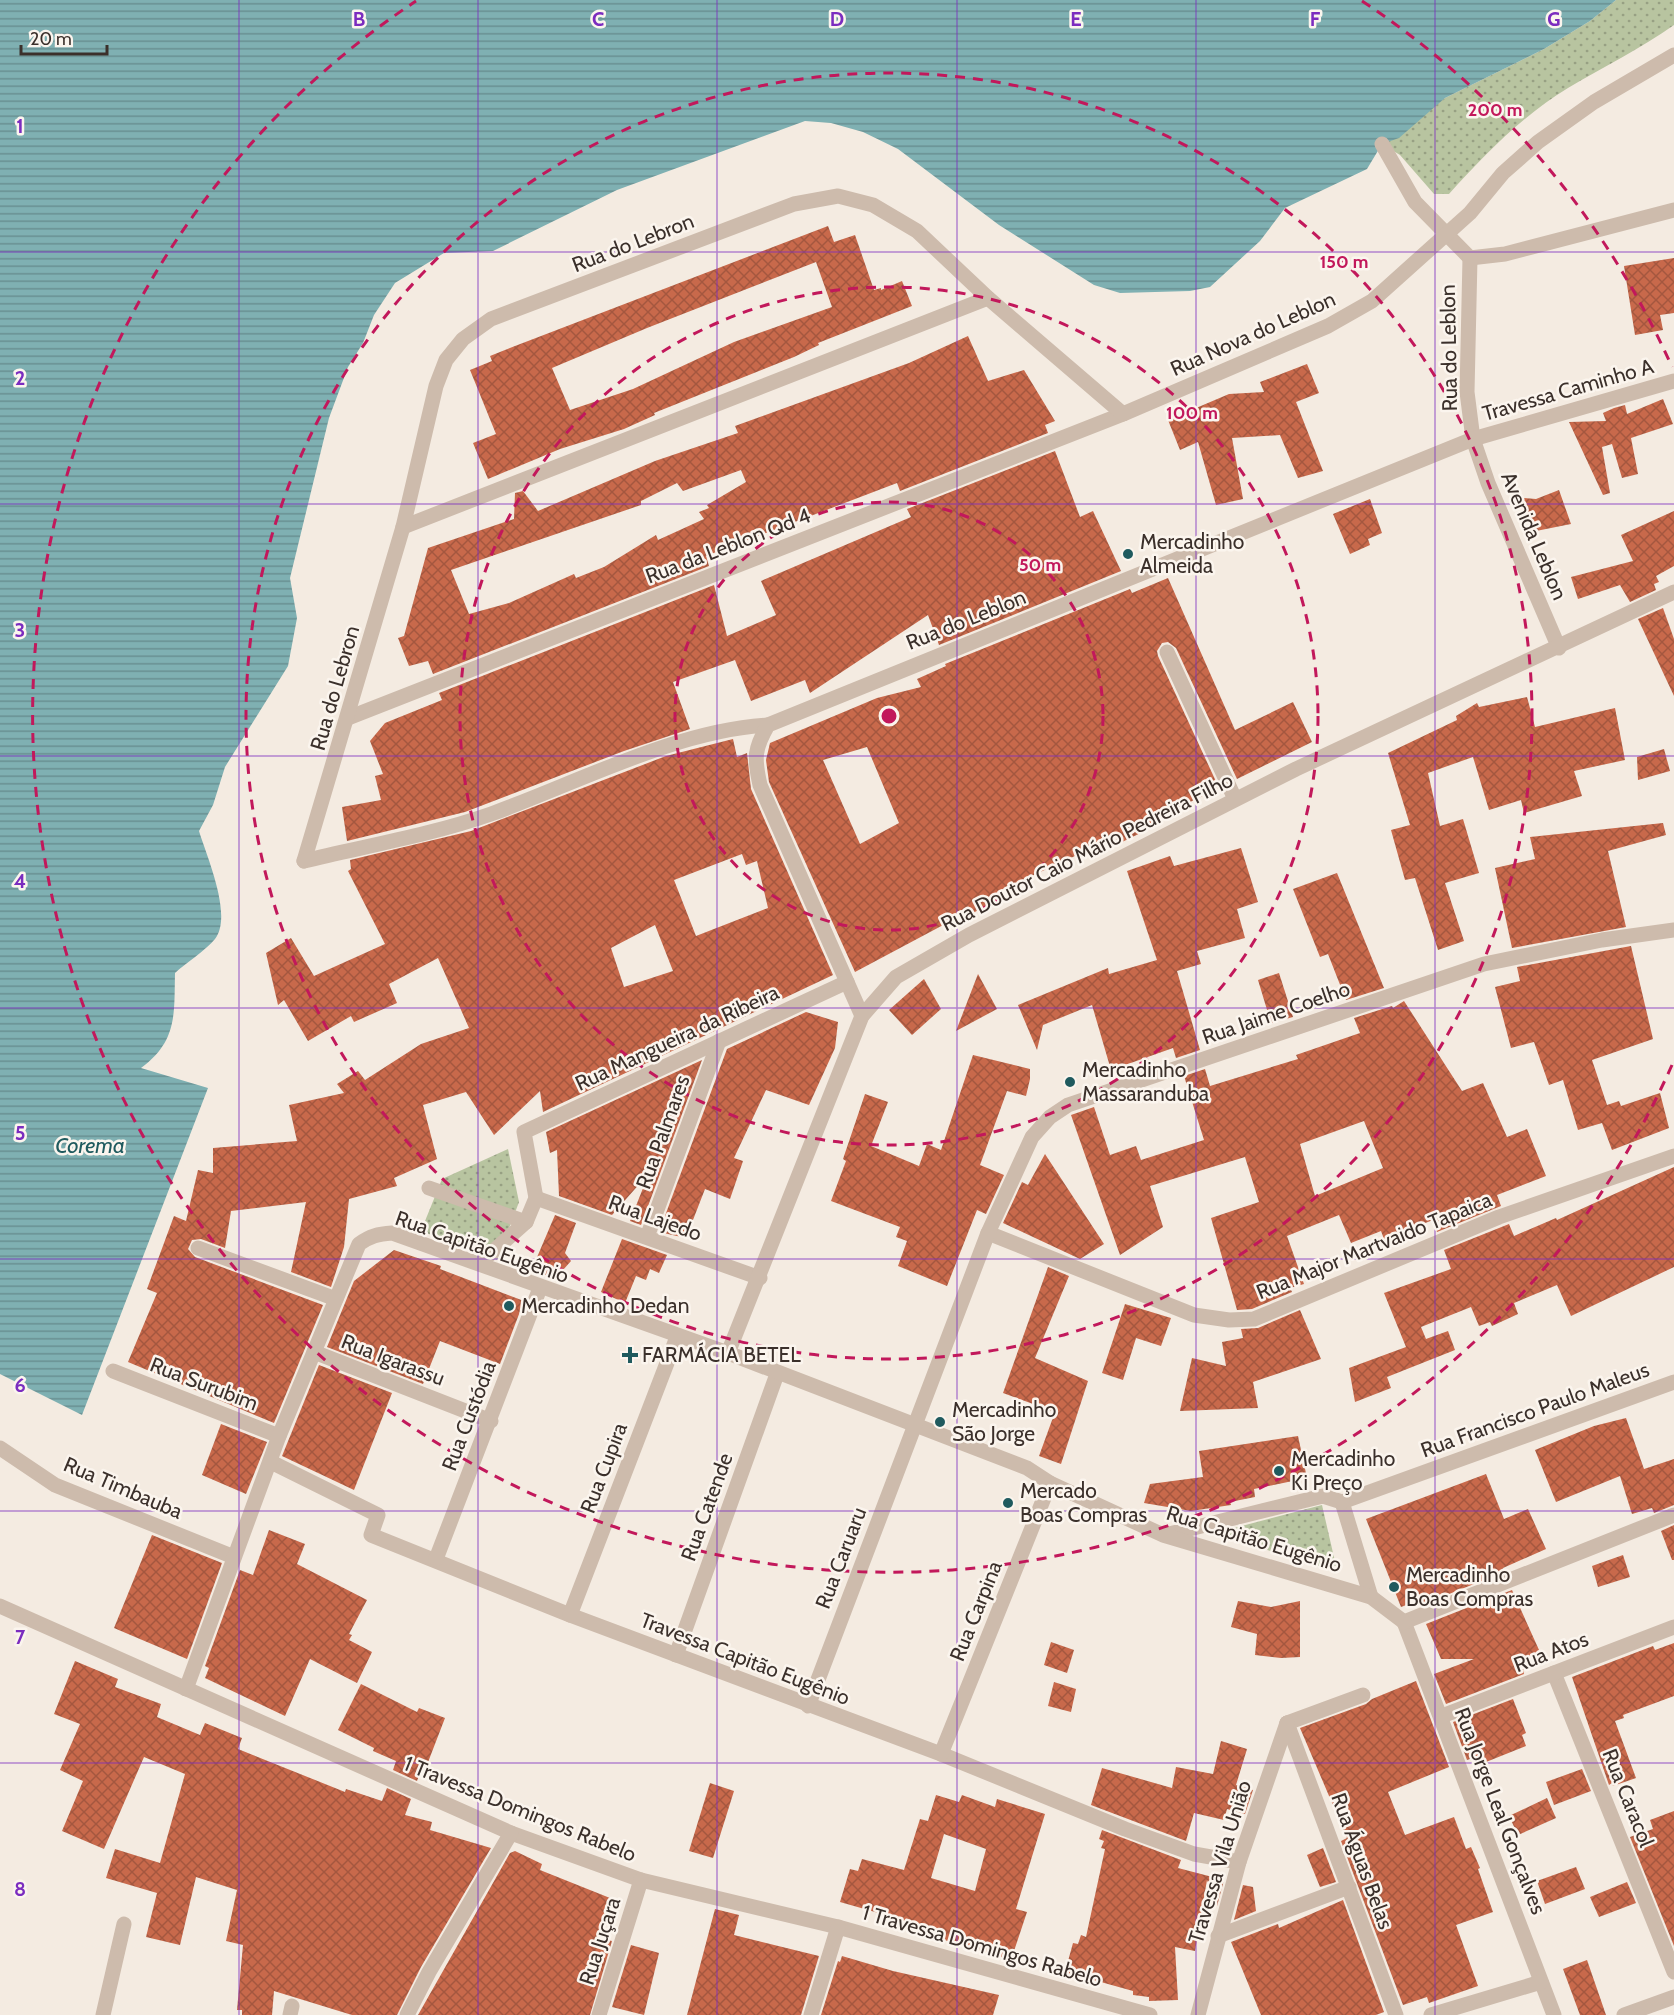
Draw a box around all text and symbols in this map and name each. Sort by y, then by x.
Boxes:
text: B [353,7,365,31]
text: C [592,7,604,31]
text: D [830,7,844,31]
text: E [1070,7,1082,31]
text: F [1310,7,1321,31]
text: G [1547,7,1561,31]
scale bar [21,18,106,56]
text: 20 m [30,28,72,50]
text: 200 m [1468,99,1522,121]
text: 1 [16,114,24,138]
street label: Rua do Lebron [568,208,697,277]
text: 150 m [1320,251,1368,273]
street label: Rua do Leblon [1435,284,1462,412]
street label: Rua Nova do Leblon [1166,286,1339,381]
street label: Travessa Caminho A [1479,353,1656,426]
text: 2 [15,366,25,390]
text: 100 m [1166,402,1218,424]
street label: Avenida Leblon [1496,468,1573,604]
street label: Rua da Leblon Qd 4 [642,503,814,589]
place label: Mercadinho Almeida [1140,529,1244,578]
marker: Mercadinho Almeida [1121,547,1135,561]
text: 50 m [1019,554,1061,576]
street label: Rua do Leblon [902,584,1029,655]
text: 3 [15,618,25,642]
street label: Rua do Lebron [305,623,364,753]
centre of rings [879,706,899,726]
street label: Rua Doutor Caio Mário Pedreira Filho [937,767,1237,936]
text: 4 [14,869,26,893]
street label: Rua Jaime Coelho [1199,976,1353,1050]
street label: Rua Mangueira da Ribeira [571,979,783,1096]
place label: Mercadinho Massaranduba [1082,1057,1209,1106]
street label: Rua Palmares [630,1071,695,1192]
marker: Mercadinho Massaranduba [1063,1075,1077,1089]
text: 5 [15,1121,25,1145]
water label: Corema [55,1132,125,1159]
street label: Rua Major Martvaido Tapaica [1252,1187,1496,1305]
street label: Rua Lajedo [605,1189,705,1247]
street label: Rua Capitão Eugênio [392,1205,572,1288]
place label: Mercadinho Dedan [521,1293,689,1318]
marker: Mercadinho Dedan [502,1299,516,1313]
street label: Rua Igarassu [338,1328,448,1391]
place label: FARMÁCIA BETEL [642,1342,801,1367]
marker: FARMÁCIA BETEL [623,1348,637,1362]
street label: Rua Surubim [147,1352,262,1416]
street label: Rua Francisco Paulo Maleus [1417,1356,1653,1463]
street label: Rua Custódia [436,1358,501,1474]
text: 6 [14,1373,26,1397]
place label: Mercadinho São Jorge [952,1397,1056,1446]
marker: Mercadinho São Jorge [933,1415,947,1429]
street label: Rua Cupira [575,1419,632,1516]
place label: Mercadinho Ki Preço [1291,1446,1395,1495]
street label: Rua Catende [675,1449,738,1564]
street label: Rua Timbauba [60,1451,186,1524]
marker: Mercadinho Ki Preço [1272,1464,1286,1478]
place label: Mercado Boas Compras [1020,1478,1147,1527]
marker: Mercado Boas Compras [1001,1496,1015,1510]
street label: Rua Capitão Eugênio [1163,1500,1345,1577]
street label: Rua Caruaru [810,1504,871,1612]
street label: Rua Carpina [944,1557,1007,1665]
place label: Mercadinho Boas Compras [1406,1562,1533,1611]
marker: Mercadinho Boas Compras [1387,1580,1401,1594]
street label: Travessa Capitão Eugênio [637,1607,853,1710]
text: 7 [15,1625,26,1649]
street label: Rua Atos [1510,1626,1592,1677]
street label: Rua Jorge Leal Gonçalves [1449,1704,1552,1918]
street label: Rua Caracol [1597,1745,1659,1851]
street label: 1 Travessa Domingos Rabelo [400,1750,640,1867]
street label: Travessa Vila União [1183,1777,1256,1946]
street label: Rua Águas Belas [1326,1789,1399,1933]
text: 8 [14,1877,26,1901]
street label: Rua Juçara [574,1894,625,1988]
street label: 1 Travessa Domingos Rabelo [859,1899,1105,1992]

